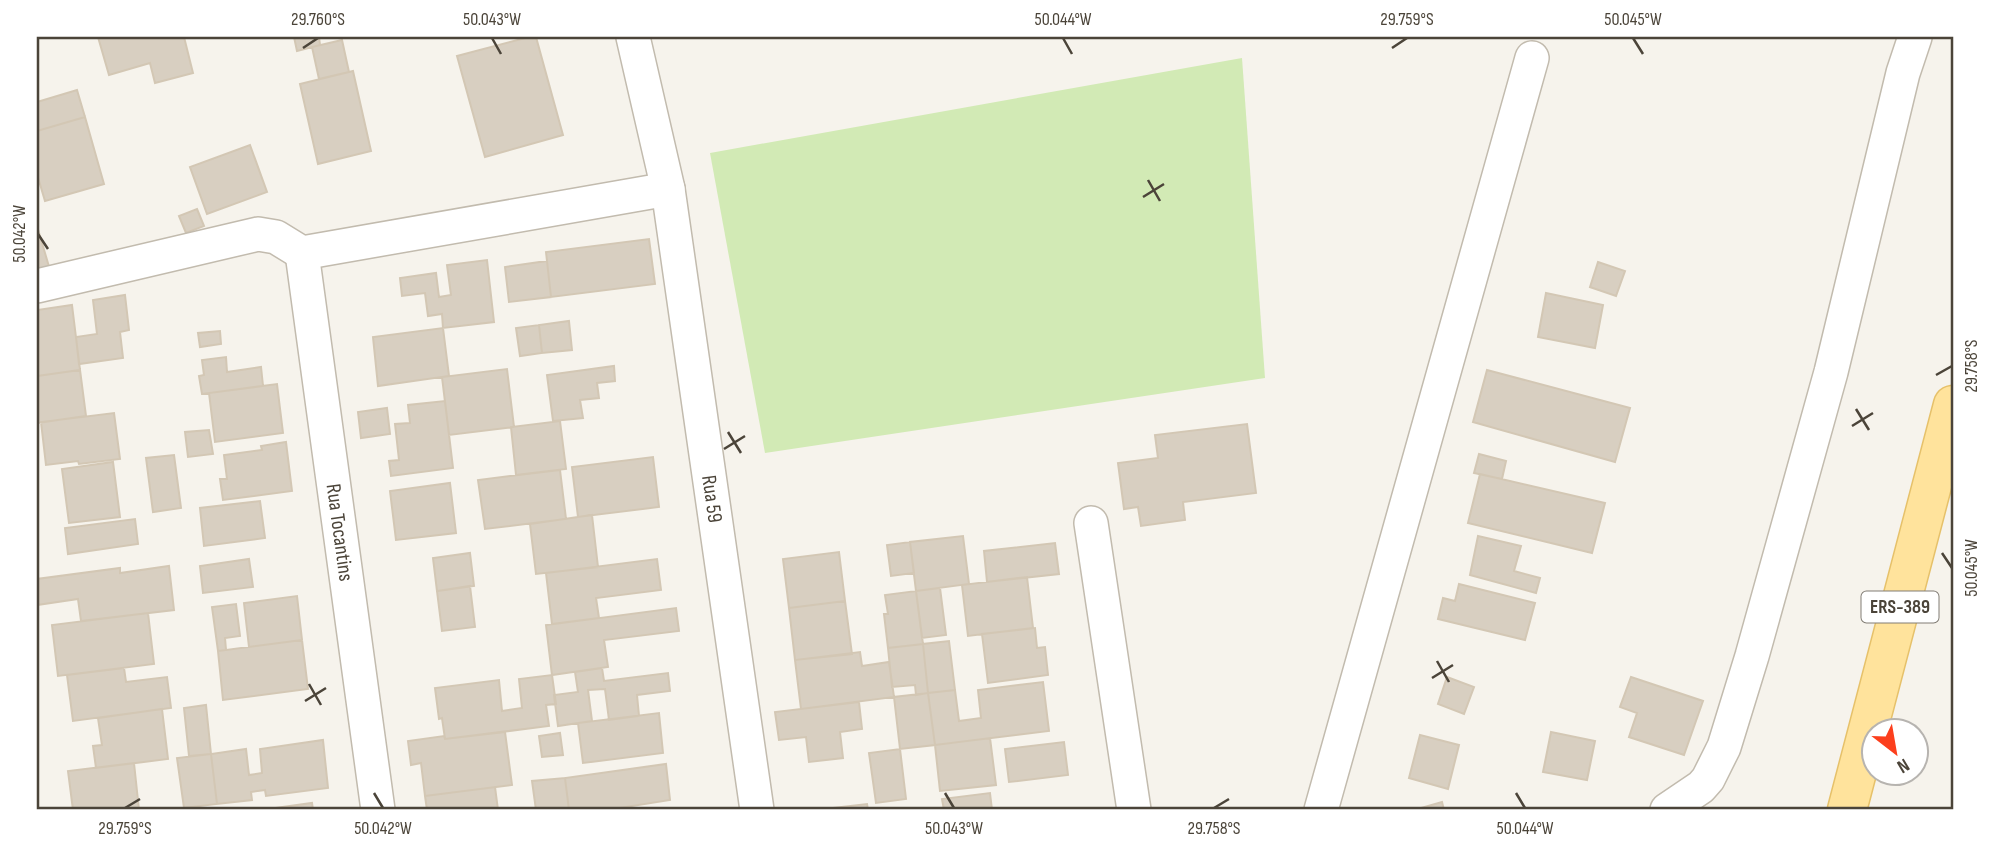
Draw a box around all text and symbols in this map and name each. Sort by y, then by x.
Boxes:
text: 29.760°S [291,9,345,30]
text: 50.043°W [463,9,521,30]
text: 50.044°W [1034,9,1092,30]
text: 29.759°S [1380,9,1434,30]
text: 50.045°W [1604,9,1662,30]
text: 50.042°W [9,205,30,263]
text: 29.758°S [1961,339,1982,392]
street label: Rua 59 [697,473,728,524]
street label: Rua Tocantins [321,482,359,583]
text: 50.045°W [1961,539,1982,597]
road number: ERS-389 [1862,592,1938,622]
north arrow [1860,718,1930,788]
text: N [1893,753,1913,778]
text: 29.759°S [98,818,152,839]
text: 50.042°W [354,818,412,839]
text: 50.043°W [925,818,983,839]
text: 29.758°S [1188,818,1241,839]
text: 50.044°W [1496,818,1554,839]

